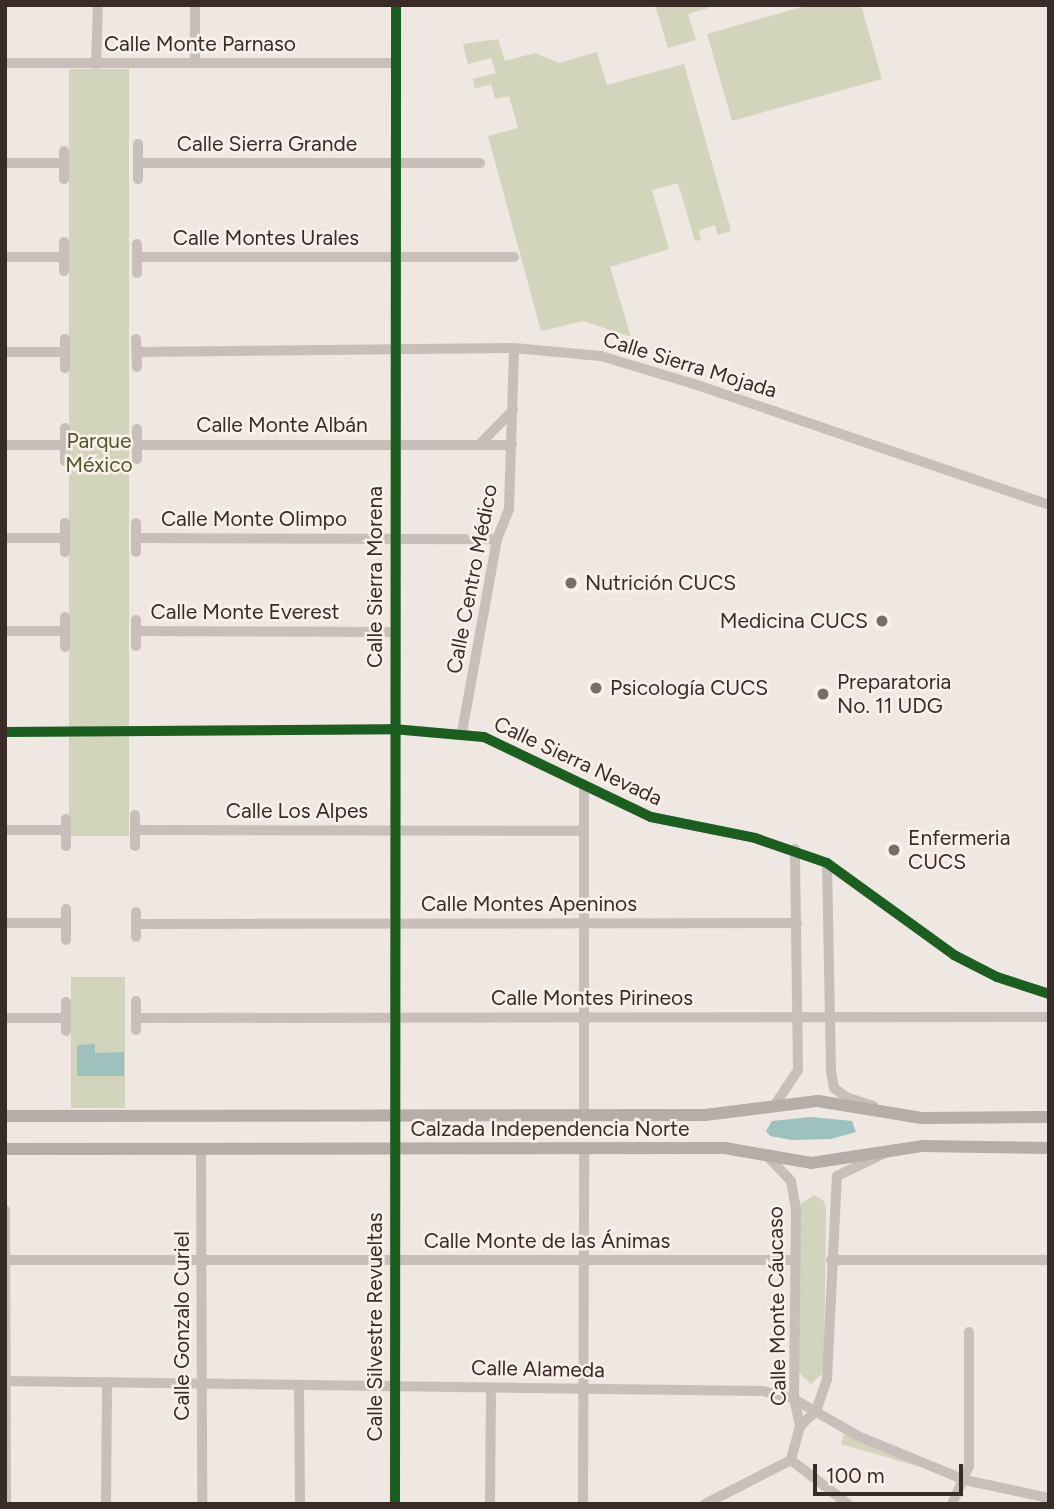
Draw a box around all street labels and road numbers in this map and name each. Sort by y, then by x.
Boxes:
street label: Calle Monte Parnaso [104,31,296,57]
street label: Calle Sierra Grande [177,131,357,157]
street label: Calle Montes Urales [173,225,359,251]
street label: Calle Sierra Mojada [600,327,780,403]
street label: Calle Monte Albán [196,412,368,438]
street label: Calle Centro Médico [441,482,503,676]
street label: Calle Sierra Morena [362,486,388,668]
street label: Calle Monte Olimpo [161,506,347,532]
street label: Calle Monte Everest [151,599,339,625]
street label: Calle Sierra Nevada [490,711,666,811]
street label: Calle Los Alpes [226,798,368,824]
street label: Calle Montes Apeninos [421,891,637,917]
street label: Calle Montes Pirineos [491,985,693,1011]
street label: Calzada Independencia Norte [411,1116,689,1142]
street label: Calle Monte Cáucaso [763,1206,791,1406]
street label: Calle Silvestre Revueltas [362,1212,388,1442]
street label: Calle Monte de las Ánimas [424,1228,670,1254]
street label: Calle Gonzalo Curiel [169,1231,195,1421]
street label: Calle Alameda [471,1355,605,1383]

